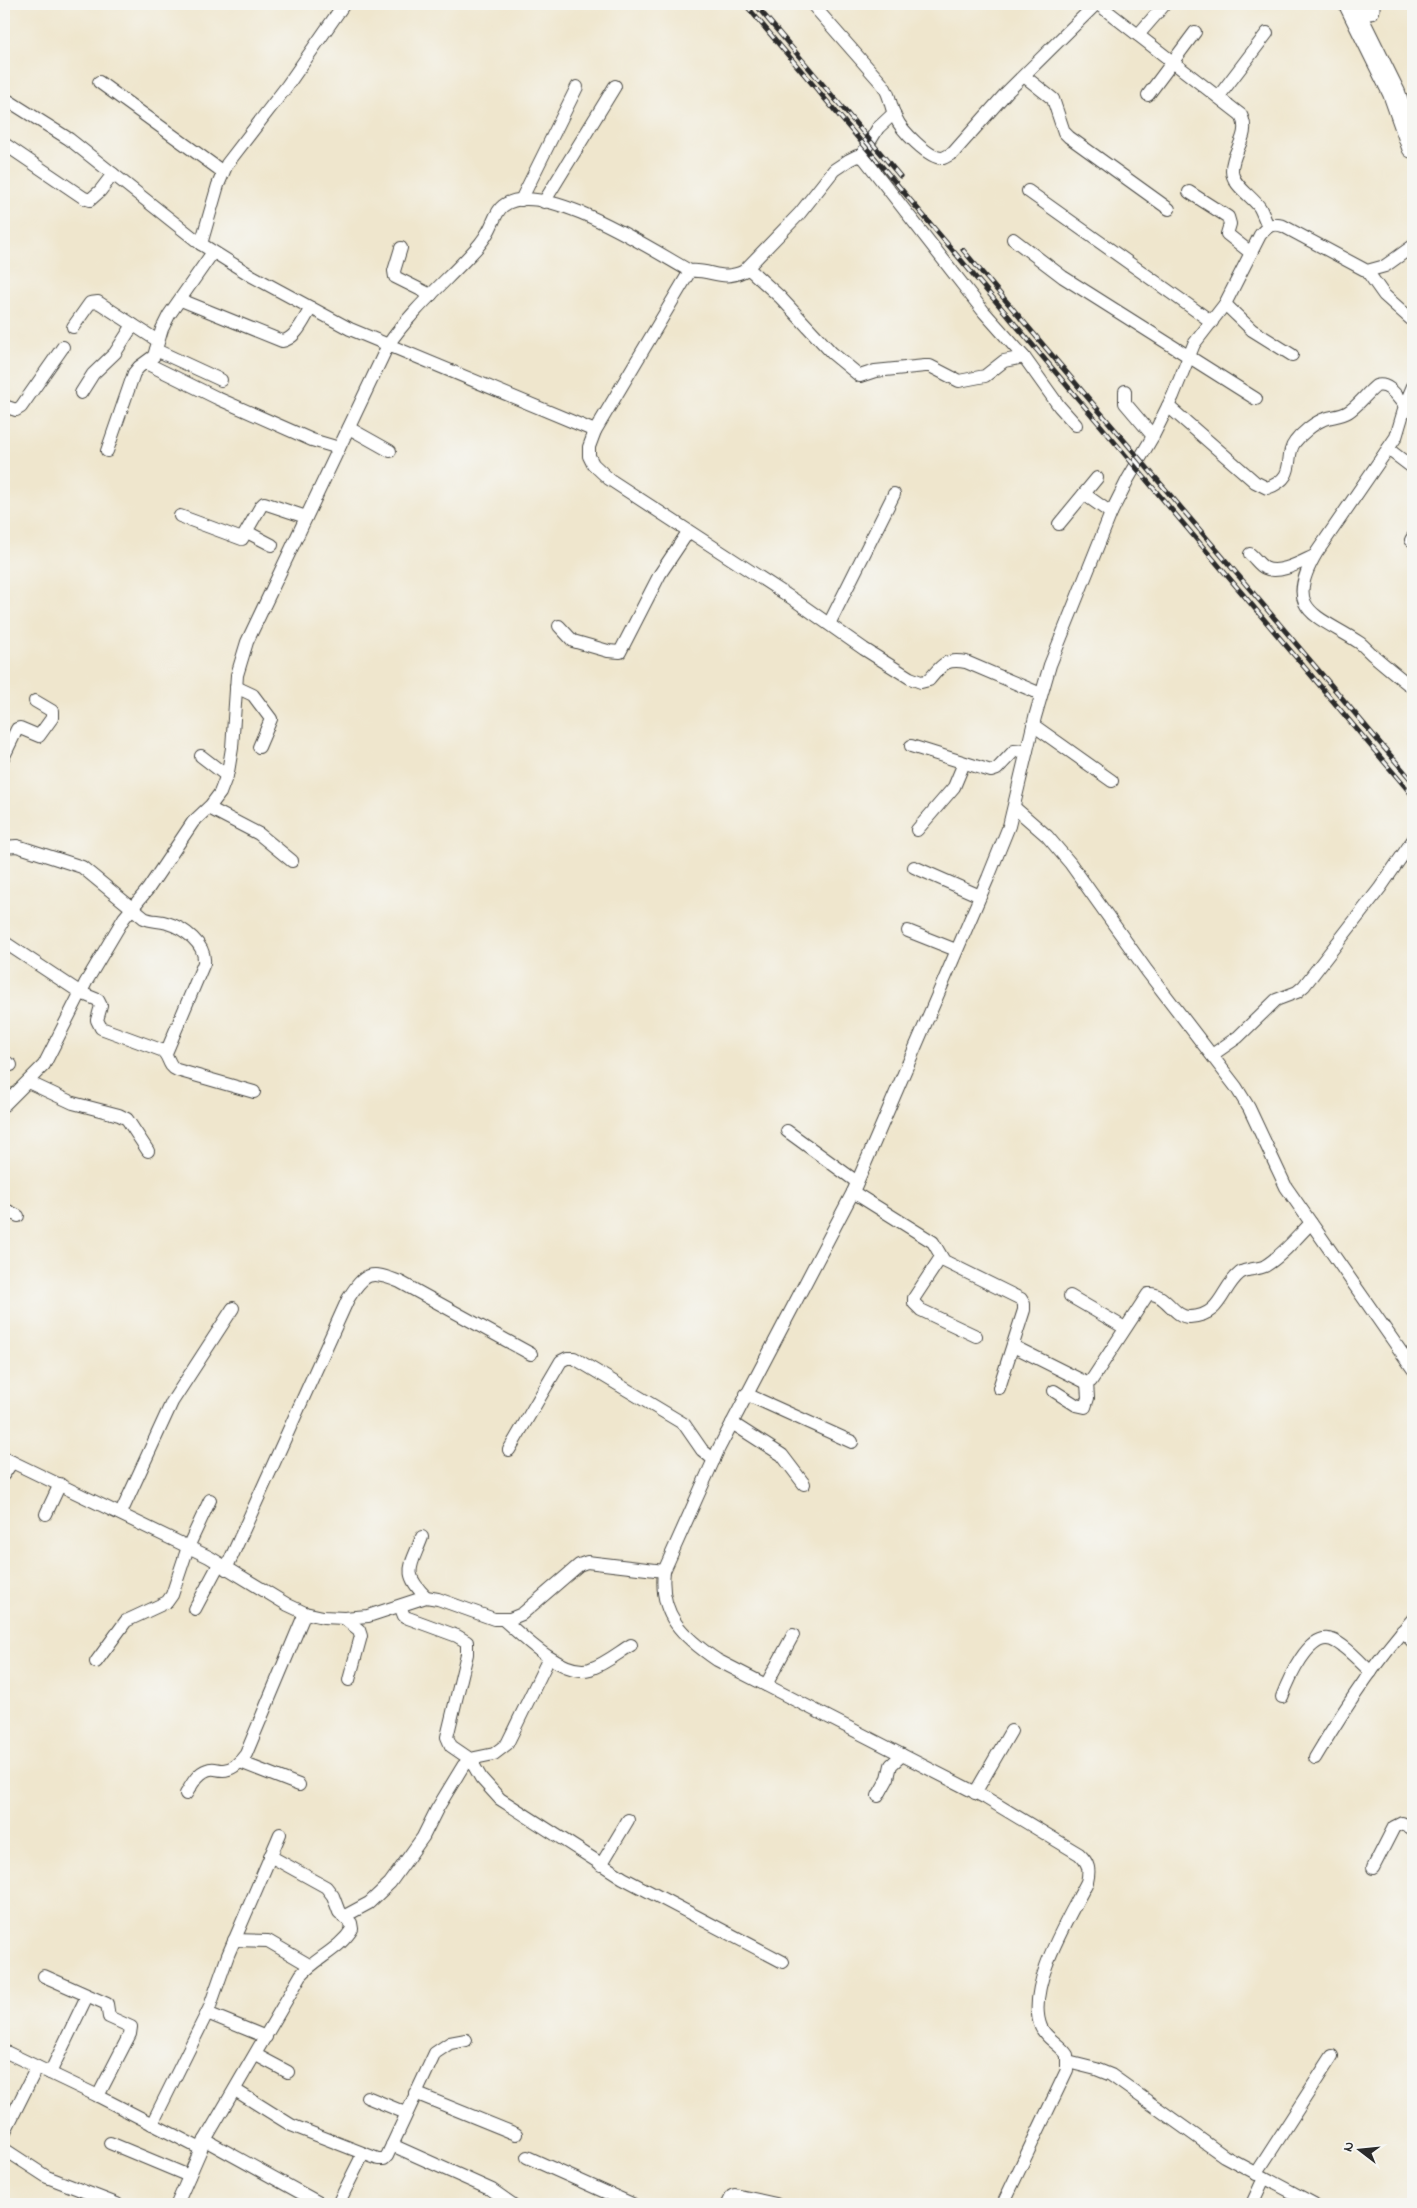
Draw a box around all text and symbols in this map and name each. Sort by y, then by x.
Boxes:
north arrow [1334,2126,1384,2176]
text: N [1338,2139,1360,2154]

